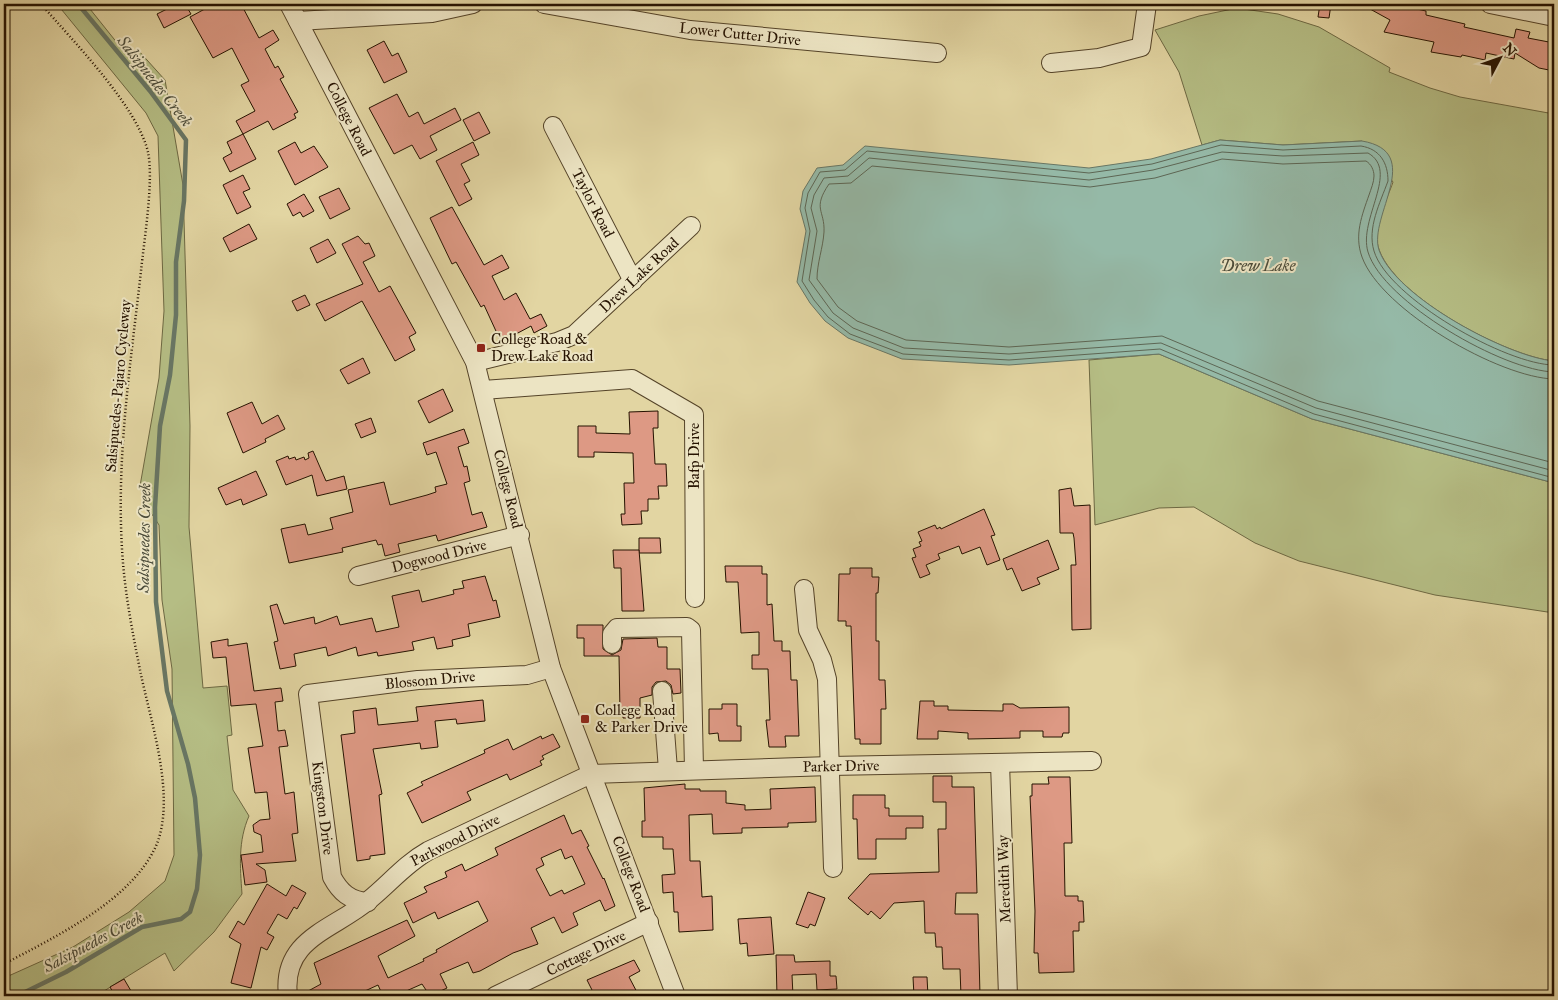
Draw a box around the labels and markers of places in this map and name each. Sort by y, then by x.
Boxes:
place label: College Road & Drew Lake Road [491,330,594,365]
marker: College Road & Drew Lake Road [475,342,487,354]
place label: College Road & Parker Drive [595,701,688,736]
marker: College Road & Parker Drive [579,713,591,725]

